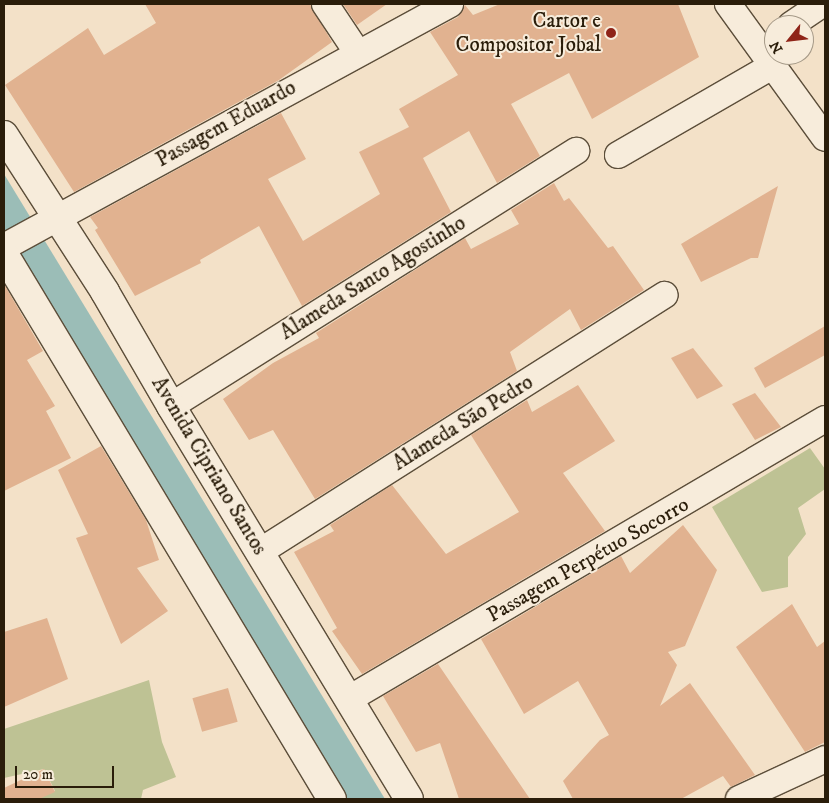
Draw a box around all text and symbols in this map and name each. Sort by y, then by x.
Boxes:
place label: Cartor e Compositor Jobal [456,8,601,58]
north arrow [764,15,814,65]
marker: Cartor e Compositor Jobal [605,27,617,39]
text: N [766,37,787,56]
street label: Passagem Eduardo [152,75,300,173]
street label: Alameda Santo Agostinho [275,211,471,345]
street label: Alameda São Pedro [388,370,538,476]
street label: Avenida Cipriano Santos [146,372,272,560]
street label: Passagem Perpétuo Socorro [483,492,693,628]
scale bar [18,756,116,788]
text: 20 m [23,765,53,784]

